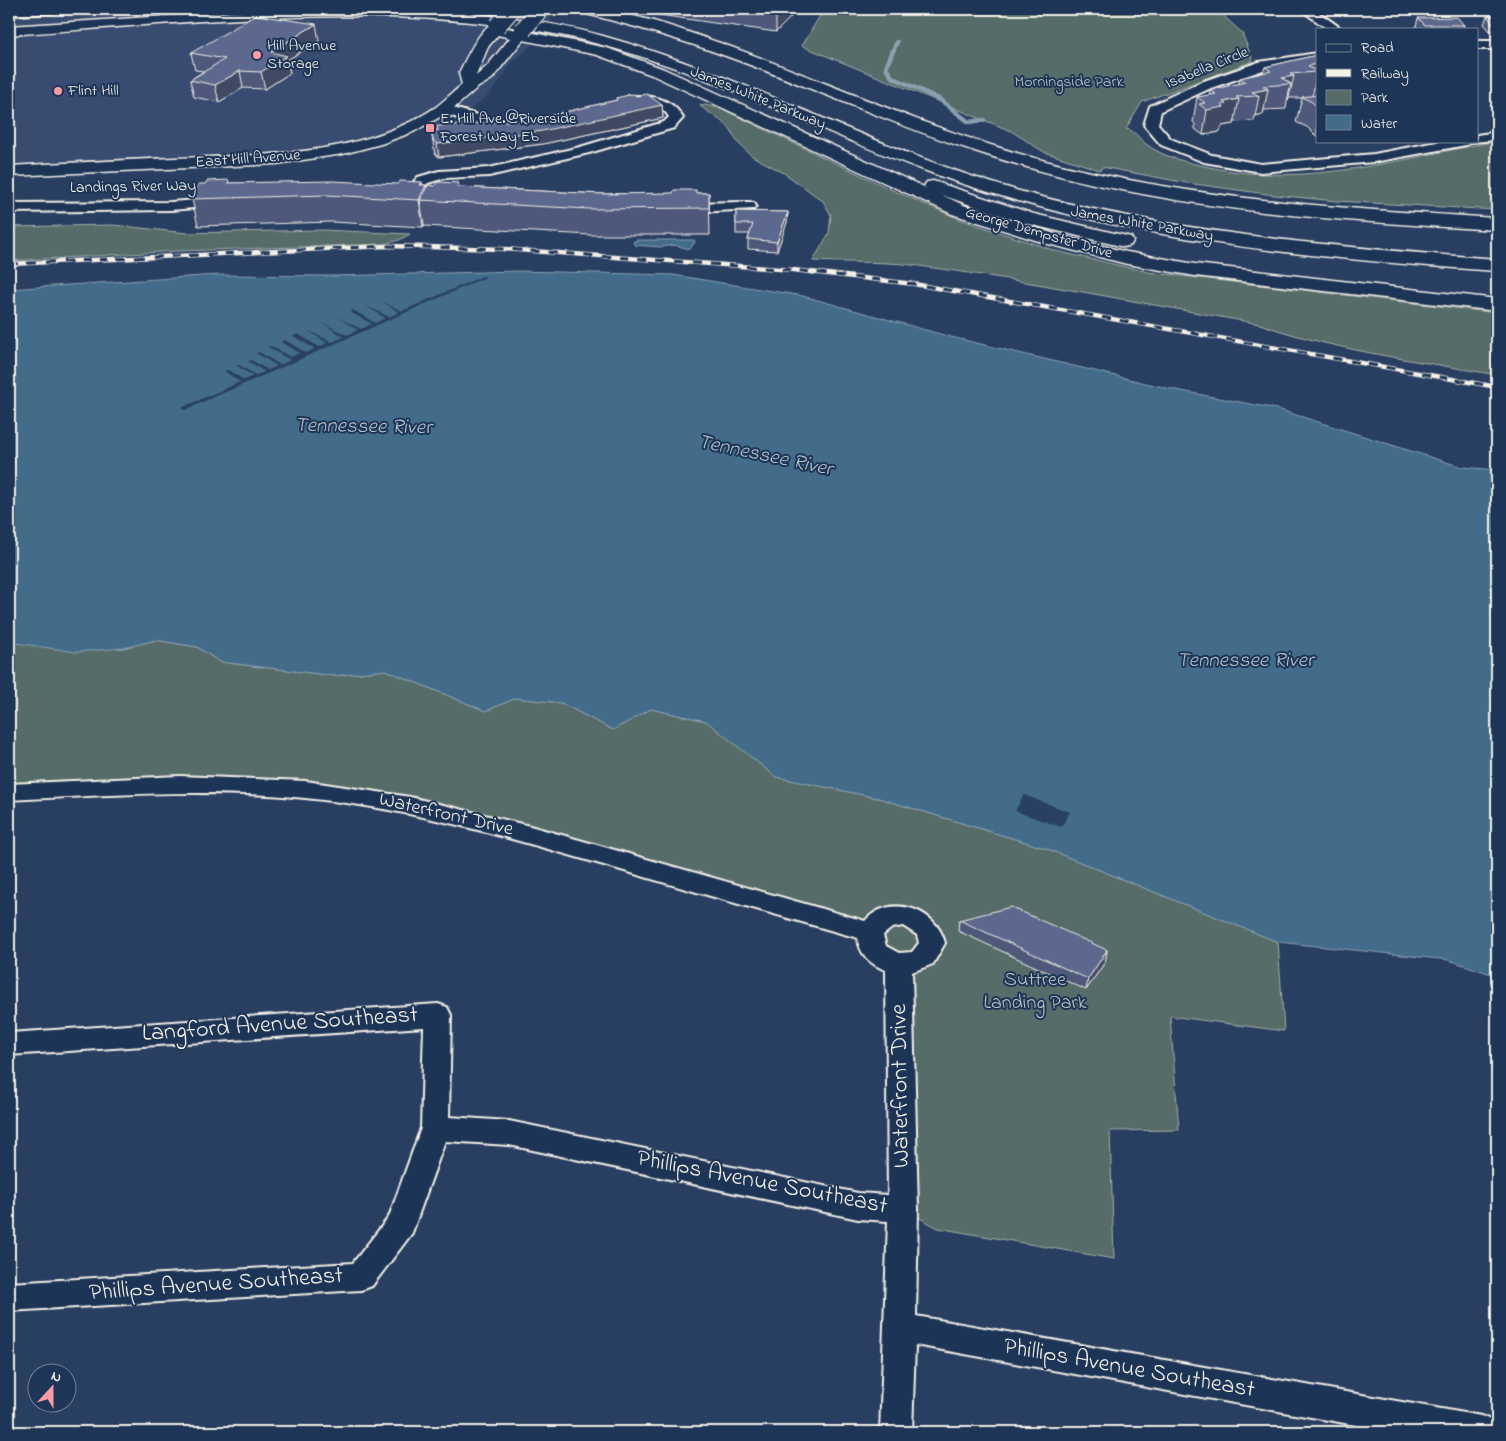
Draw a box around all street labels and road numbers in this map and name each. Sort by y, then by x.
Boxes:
street label: Isabella Circle [1162,40,1253,96]
street label: James White Parkway [686,60,830,136]
street label: East Hill Avenue [195,143,302,175]
street label: Landings River Way [70,174,196,200]
street label: James White Parkway [1069,200,1215,248]
street label: George Dempster Drive [963,201,1116,266]
street label: Waterfront Drive [376,785,516,845]
street label: Langford Avenue Southeast [141,998,419,1052]
street label: Waterfront Drive [882,1003,920,1168]
street label: Phillips Avenue Southeast [634,1142,890,1224]
street label: Phillips Avenue Southeast [88,1259,344,1311]
street label: Phillips Avenue Southeast [1001,1330,1257,1408]

